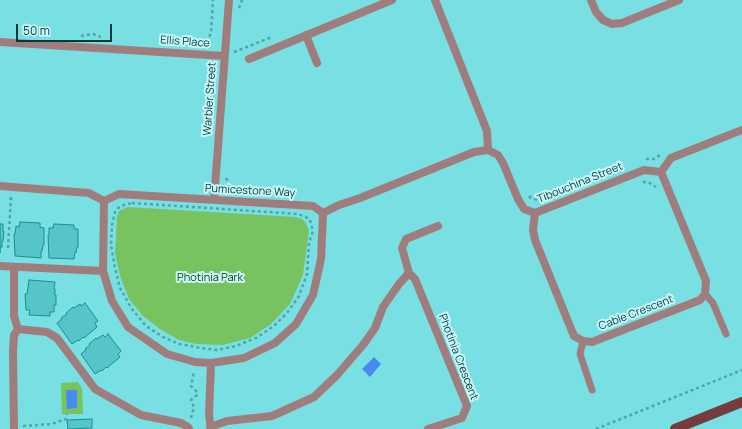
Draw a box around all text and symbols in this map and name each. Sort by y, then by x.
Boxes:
scale bar [18,16,114,42]
text: 50 m [23,22,50,39]
street label: Ellis Place [160,34,210,50]
street label: Warbler Street [201,62,219,136]
street label: Tibouchina Street [535,160,625,206]
street label: Pumicestone Way [205,182,295,200]
park label: Photinia Park [177,271,243,285]
street label: Cable Crescent [597,293,675,333]
street label: Photinia Crescent [436,312,480,402]

